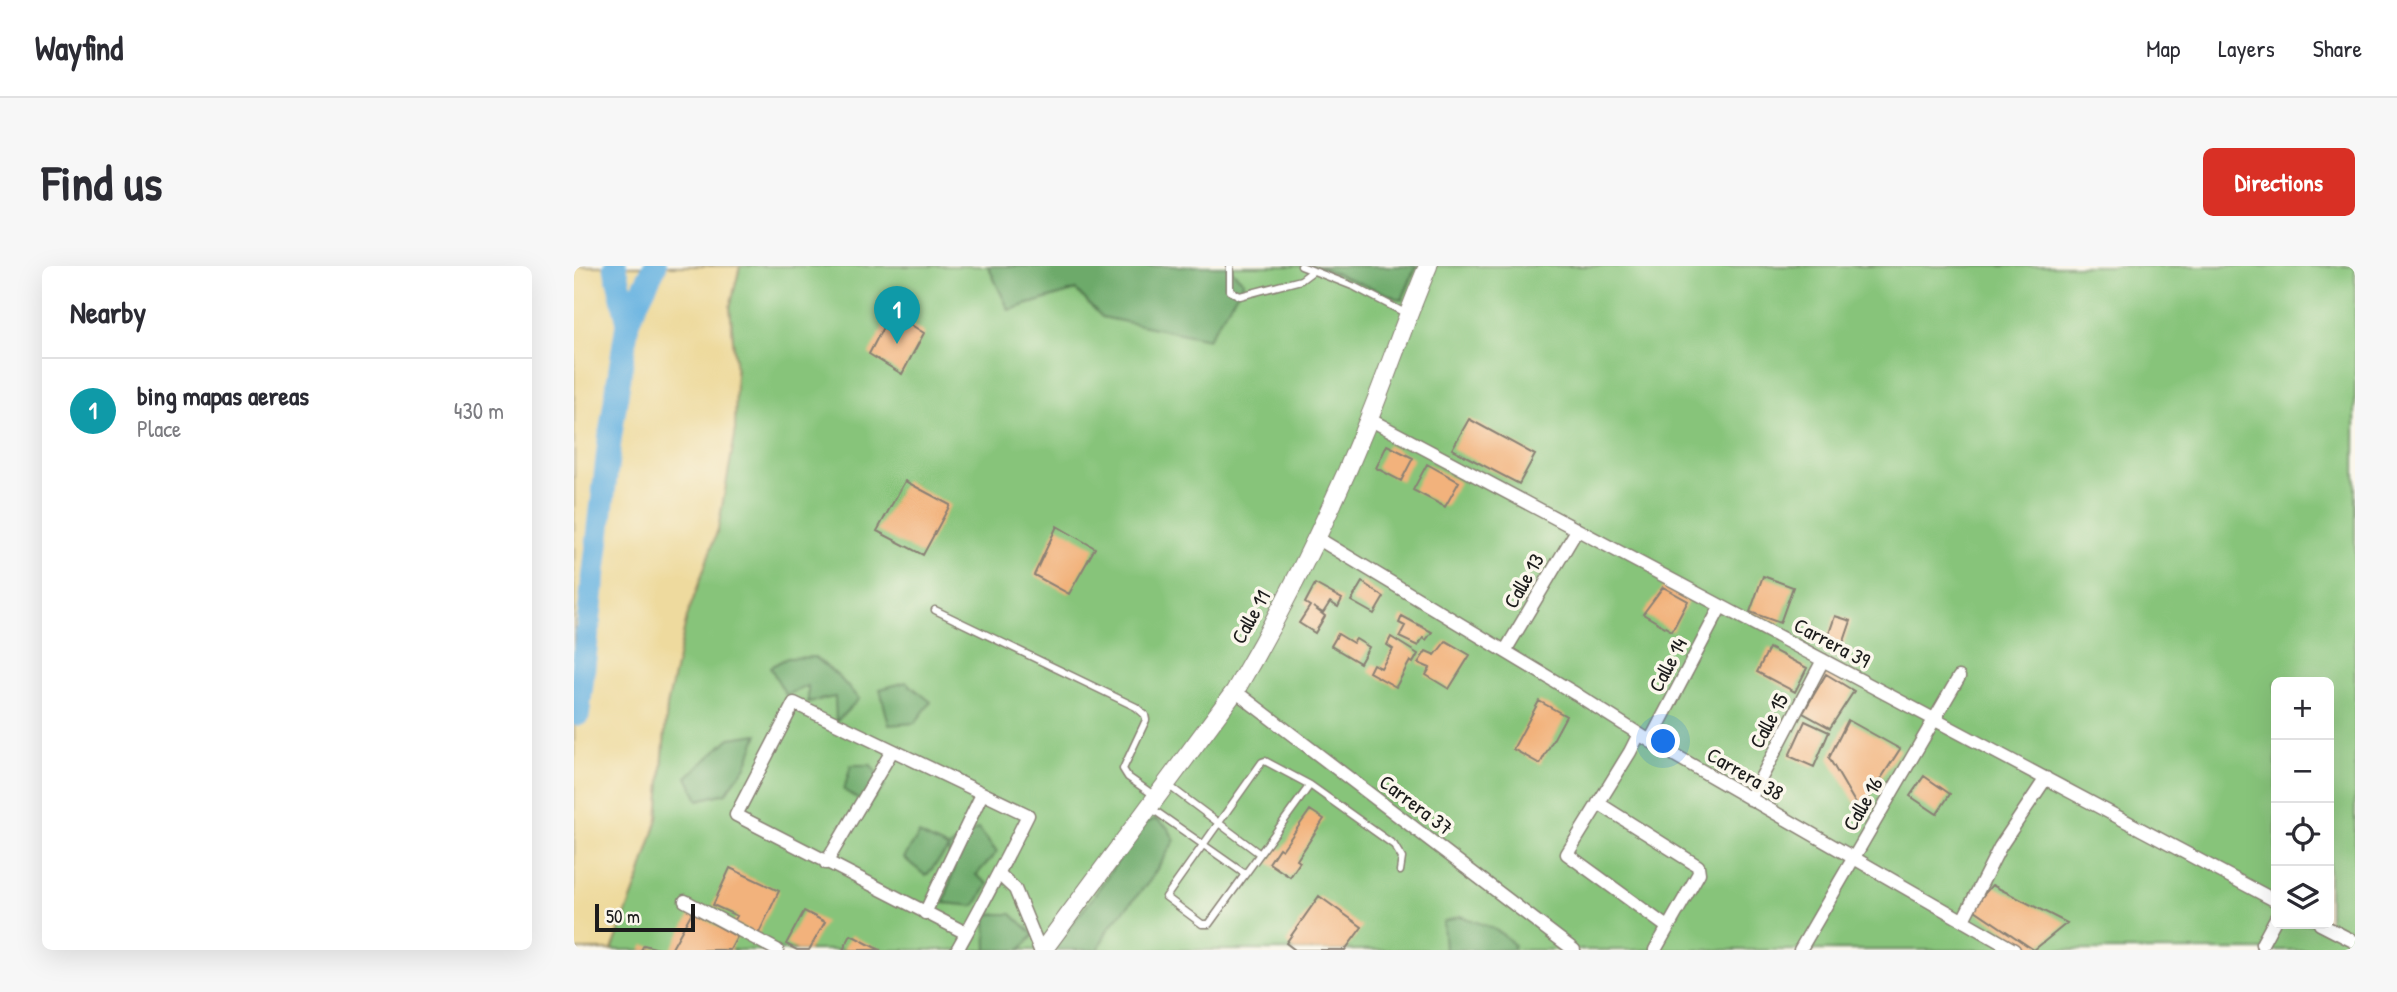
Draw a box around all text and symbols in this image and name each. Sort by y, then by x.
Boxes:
text: Wayfind [35,26,123,70]
text: Map [2146,32,2180,64]
text: Layers [2218,32,2275,64]
text: Share [2313,32,2362,64]
button: Directions [2203,148,2355,216]
text: Find us [42,149,162,215]
pin: 1 [874,286,920,344]
text: Nearby [70,292,146,332]
text: bing mapas aereas [137,378,309,413]
text: 1 [89,395,97,426]
text: 430 m [454,395,504,426]
text: Place [137,413,181,444]
street label: Calle 13 [1496,548,1551,614]
street label: Calle 11 [1224,585,1277,649]
street label: Carrera 39 [1789,610,1876,675]
street label: Calle 14 [1641,632,1694,697]
map controls [2271,677,2334,929]
button: + [2271,677,2334,740]
street label: Calle 15 [1742,688,1795,753]
your location [1646,724,1680,758]
street label: Carrera 38 [1702,740,1789,807]
button: − [2271,740,2334,803]
street label: Carrera 37 [1374,767,1459,842]
street label: Calle 16 [1836,771,1890,836]
button: locate [2271,803,2334,866]
button: layers [2271,866,2334,929]
scale bar [595,901,695,933]
text: 50 m [606,903,640,929]

